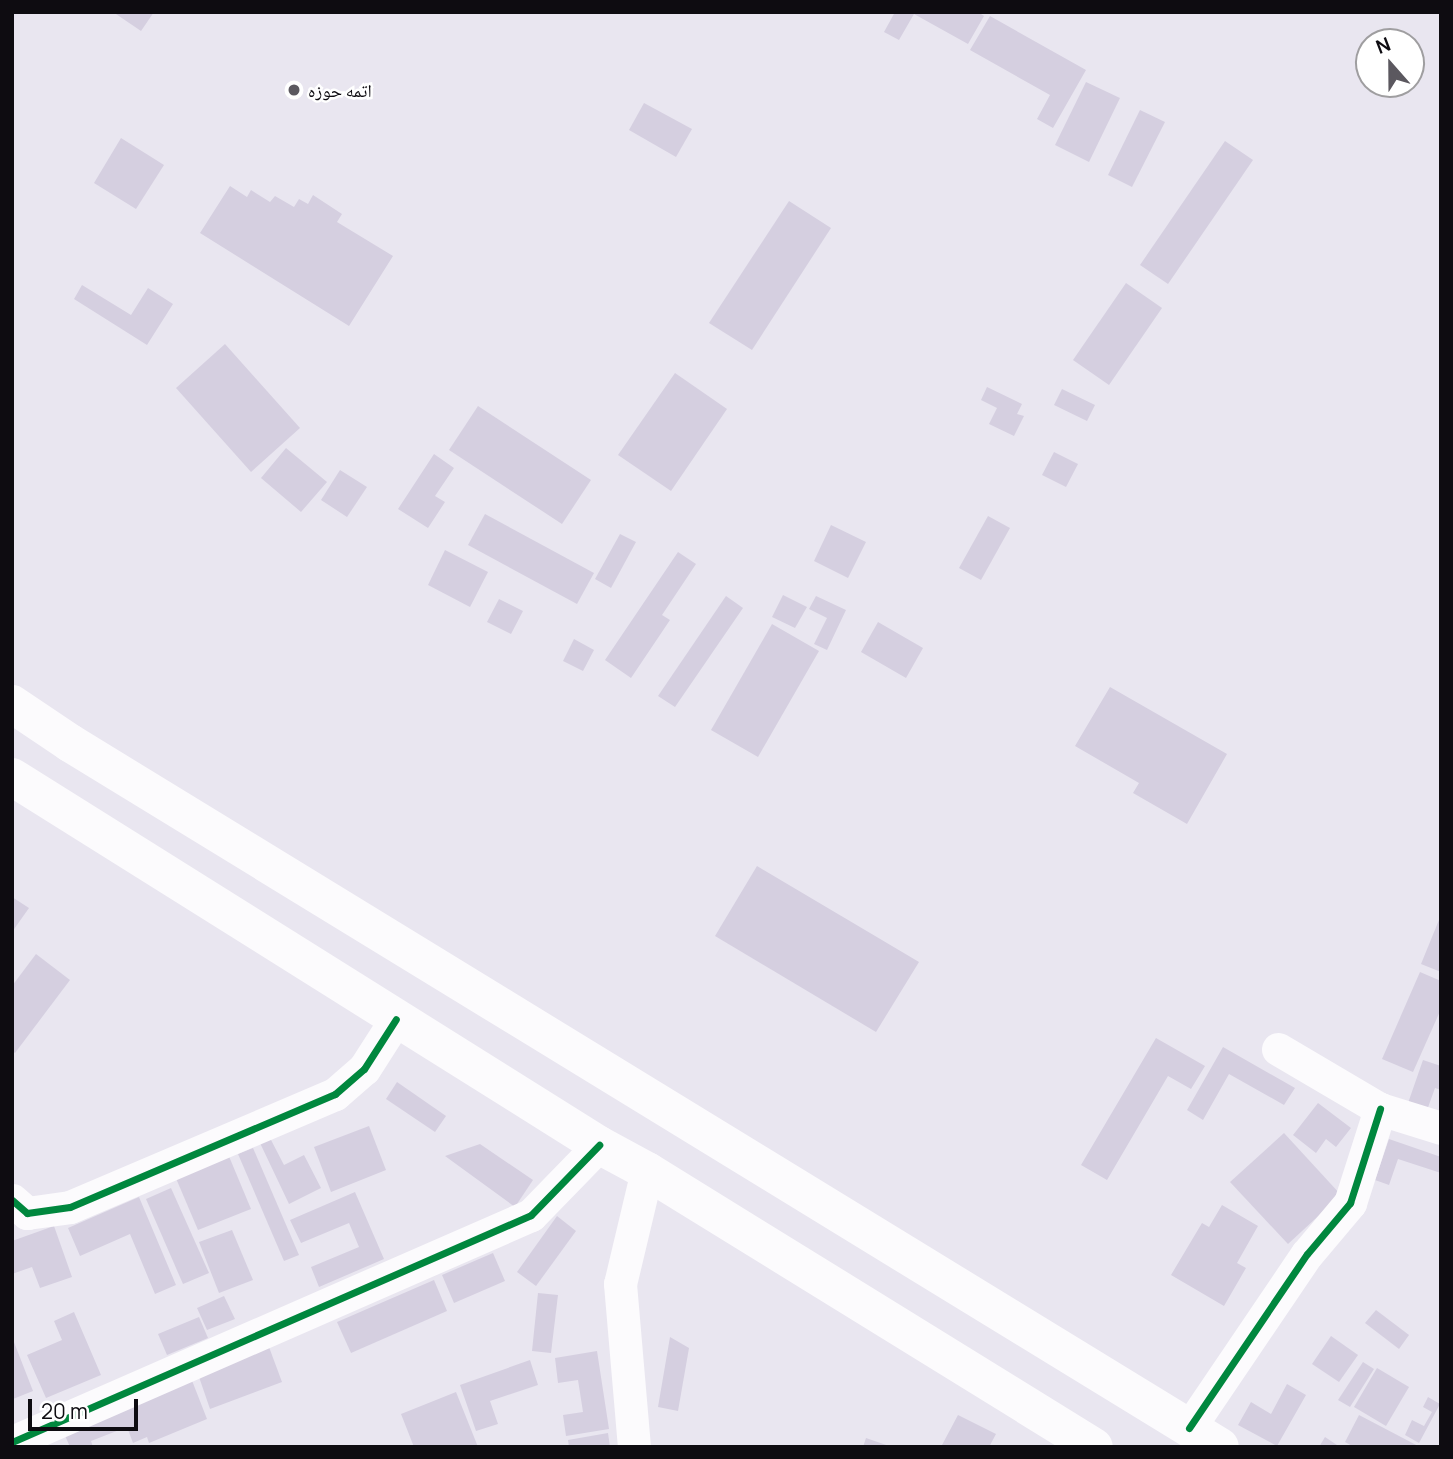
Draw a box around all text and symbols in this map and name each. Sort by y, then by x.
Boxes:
north arrow [1355,28,1425,98]
text: N [1372,31,1394,60]
place label: اتمه حوزه [308,79,372,101]
marker: اتمه حوزه [286,82,302,98]
scale bar [32,1386,142,1430]
text: 20 m [41,1397,88,1425]

